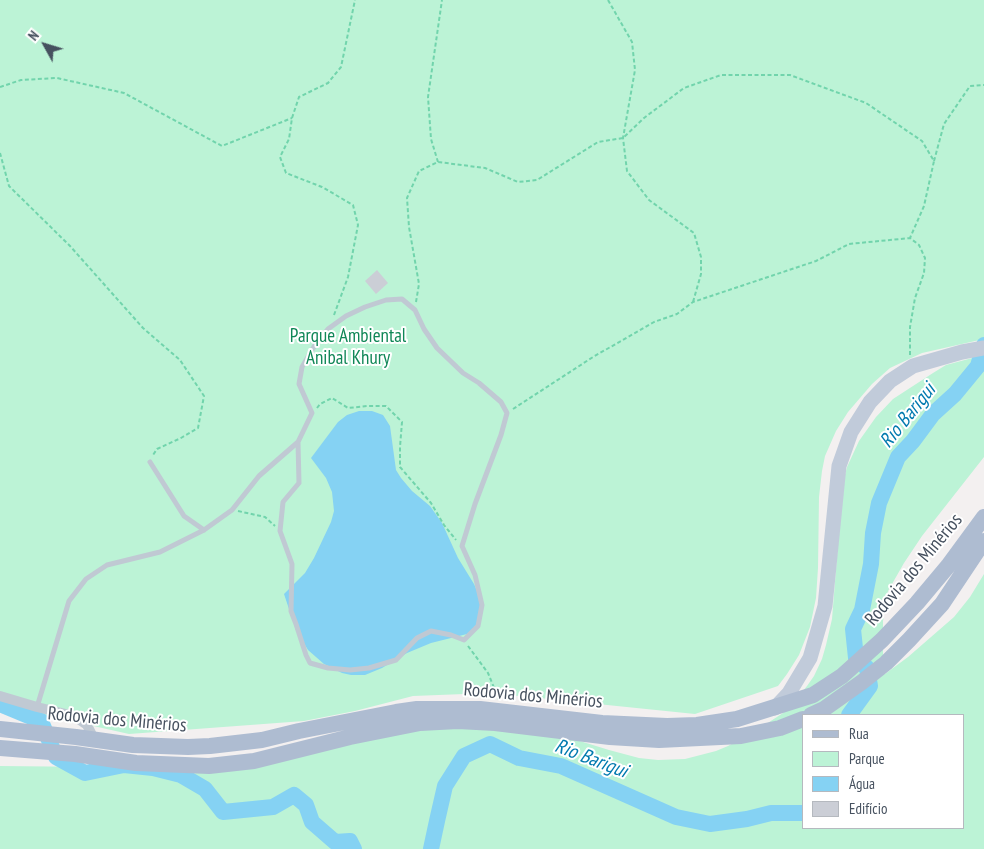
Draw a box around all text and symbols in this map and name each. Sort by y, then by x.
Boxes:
north arrow [20,20,70,70]
text: N [24,27,43,44]
park label: Parque Ambiental Anibal Khury [290,326,406,370]
water label: Rio Barigui [875,379,941,453]
street label: Rodovia dos Minérios [861,509,967,631]
street label: Rodovia dos Minérios [463,679,603,713]
street label: Rodovia dos Minérios [47,703,187,737]
legend [802,714,964,829]
text: Rua [849,724,869,743]
water label: Rio Barigui [551,734,631,784]
text: Parque [849,749,885,768]
text: Água [849,774,875,793]
text: Edifício [849,799,887,818]

